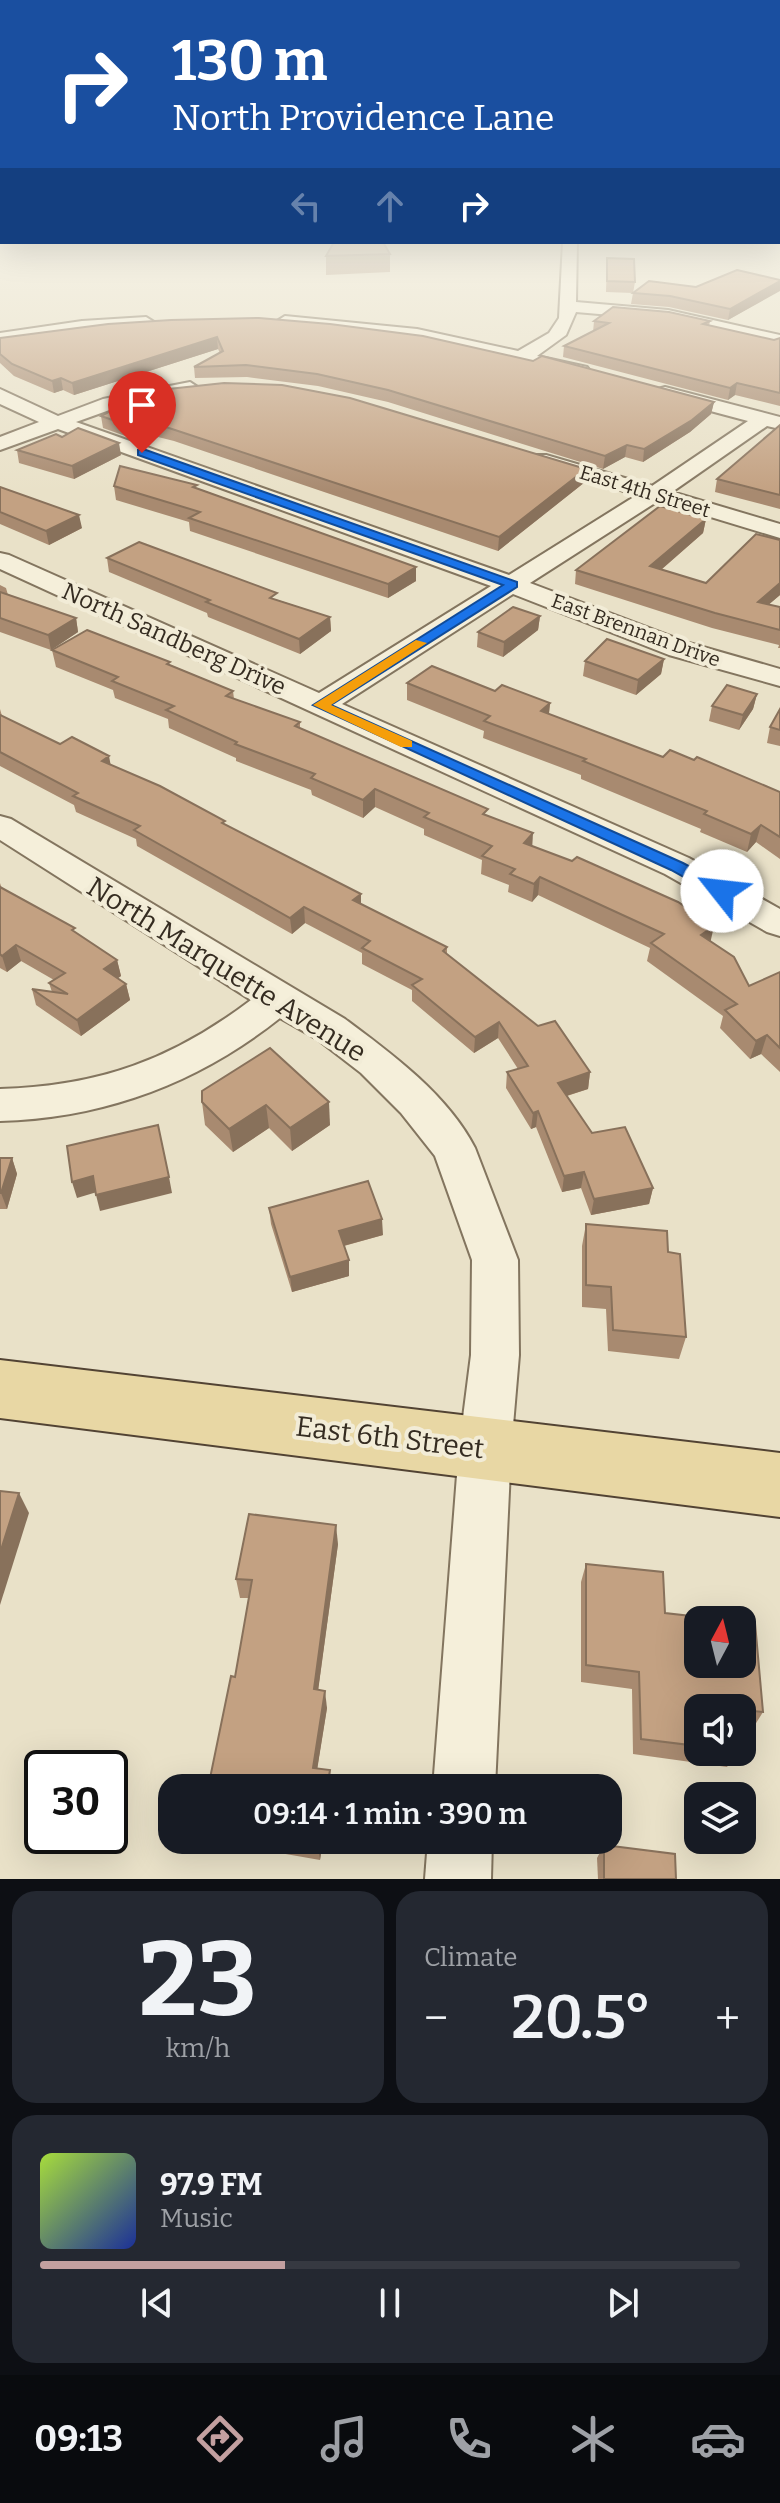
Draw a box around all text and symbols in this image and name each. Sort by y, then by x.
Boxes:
text: 130 m [172,28,328,95]
icon: right [40,32,144,136]
text: North Providence Lane [172,96,555,140]
icon: left [284,184,328,228]
icon: ahead [368,184,412,228]
icon: right [452,184,496,228]
pin [108,371,176,453]
icon: arrive [120,383,164,427]
street label: East 4th Street [577,460,713,522]
street label: North Sandberg Drive [58,577,290,701]
street label: East Brennan Drive [548,588,724,672]
position arrow [680,849,764,933]
street label: North Marquette Avenue [81,870,372,1069]
street label: East 6th Street [294,1410,486,1465]
north arrow [684,1606,756,1678]
map controls [684,1606,756,1854]
button: sound [684,1694,756,1766]
speed limit sign: 30 [24,1750,128,1854]
button: layers [684,1782,756,1854]
text: 09:14 · 1 min · 390 m [253,1796,527,1832]
text: 23 [139,1918,257,2043]
text: Climate [424,1942,518,1973]
text: 20.5° [511,1982,652,2054]
text: − [424,1992,448,2045]
text: + [715,1992,740,2045]
text: km/h [166,2033,230,2064]
text: 97.9 FM [160,2167,263,2203]
text: Music [160,2203,233,2234]
icon: previous [135,2281,179,2325]
icon: pause [368,2281,412,2325]
icon: next [601,2281,645,2325]
icon: directions [192,2411,248,2467]
icon: music [316,2411,372,2467]
icon: phone [441,2411,497,2467]
icon: climate [565,2411,621,2467]
icon: car [690,2411,746,2467]
text: 09:13 [34,2417,123,2461]

